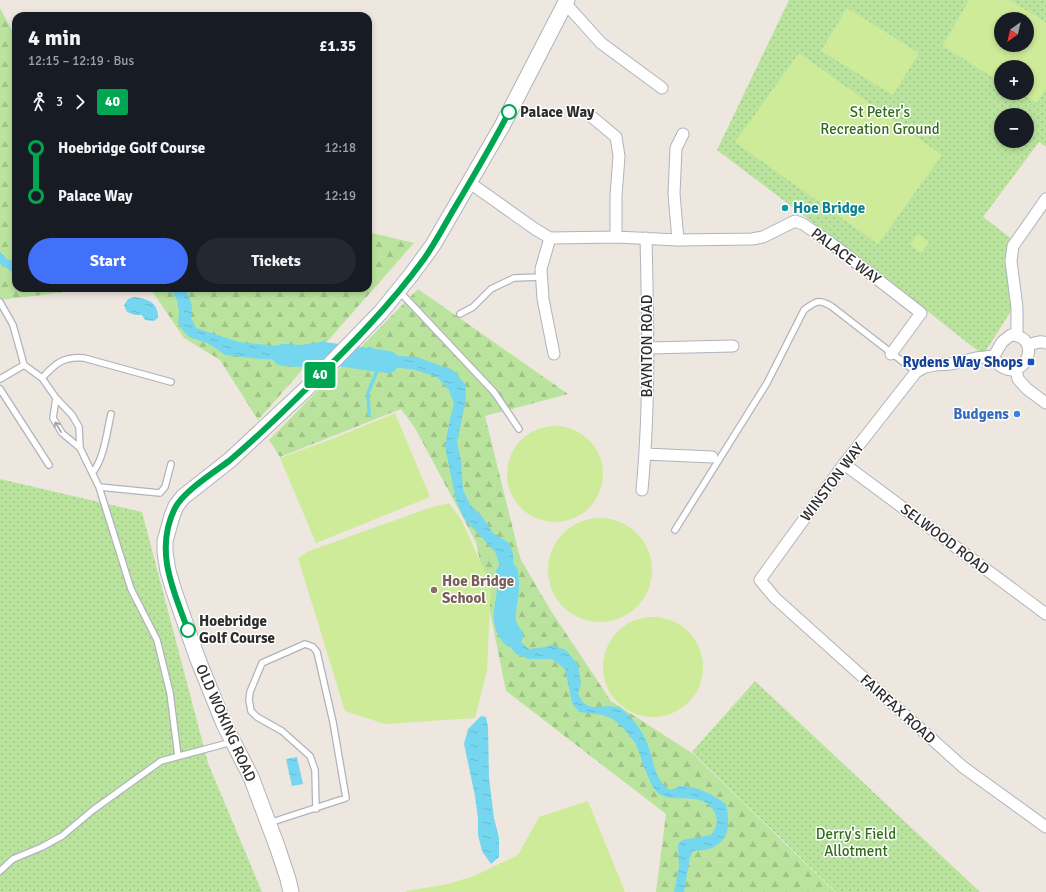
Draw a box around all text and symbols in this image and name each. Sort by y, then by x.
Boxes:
north arrow [994,12,1034,52]
map controls [994,12,1034,148]
text: 4 min [28,24,81,51]
text: £1.35 [319,37,356,55]
text: 12:15 – 12:19 · Bus [28,53,134,69]
button: + [994,60,1034,100]
icon: walk [28,91,50,113]
icon: forward [69,91,91,113]
text: 40 [105,93,120,110]
text: 3 [56,94,63,110]
place label: Palace Way [520,103,595,121]
park label: St Peter's Recreation Ground [820,103,940,138]
marker: Palace Way [501,104,517,120]
button: − [994,108,1034,148]
text: Hoebridge Golf Course [58,139,205,157]
text: 12:18 [324,140,356,156]
text: Palace Way [58,187,132,205]
text: 12:19 [324,188,356,204]
place label: Hoe Bridge [793,199,865,217]
marker: Hoe Bridge [780,203,790,213]
street label: PALACE WAY [808,224,885,288]
button: Start [28,238,188,284]
button: Tickets [196,238,356,284]
street label: BAYNTON ROAD [638,295,656,397]
place label: Rydens Way Shops [902,353,1023,371]
marker: Rydens Way Shops [1026,357,1036,367]
line badge: 40 [302,362,338,388]
text: 40 [312,366,328,383]
place label: Budgens [953,405,1009,423]
marker: Budgens [1012,409,1022,419]
one-way arrow [54,421,62,433]
street label: WINSTON WAY [797,439,868,525]
street label: SELWOOD ROAD [897,500,993,578]
place label: Hoe Bridge School [442,572,514,607]
marker: Hoe Bridge School [429,585,439,595]
place label: Hoebridge Golf Course [199,612,275,647]
marker: Hoebridge Golf Course [180,622,196,638]
street label: OLD WOKING ROAD [192,661,260,785]
street label: FAIRFAX ROAD [857,671,939,747]
park label: Derry's Field Allotment [816,825,896,860]

